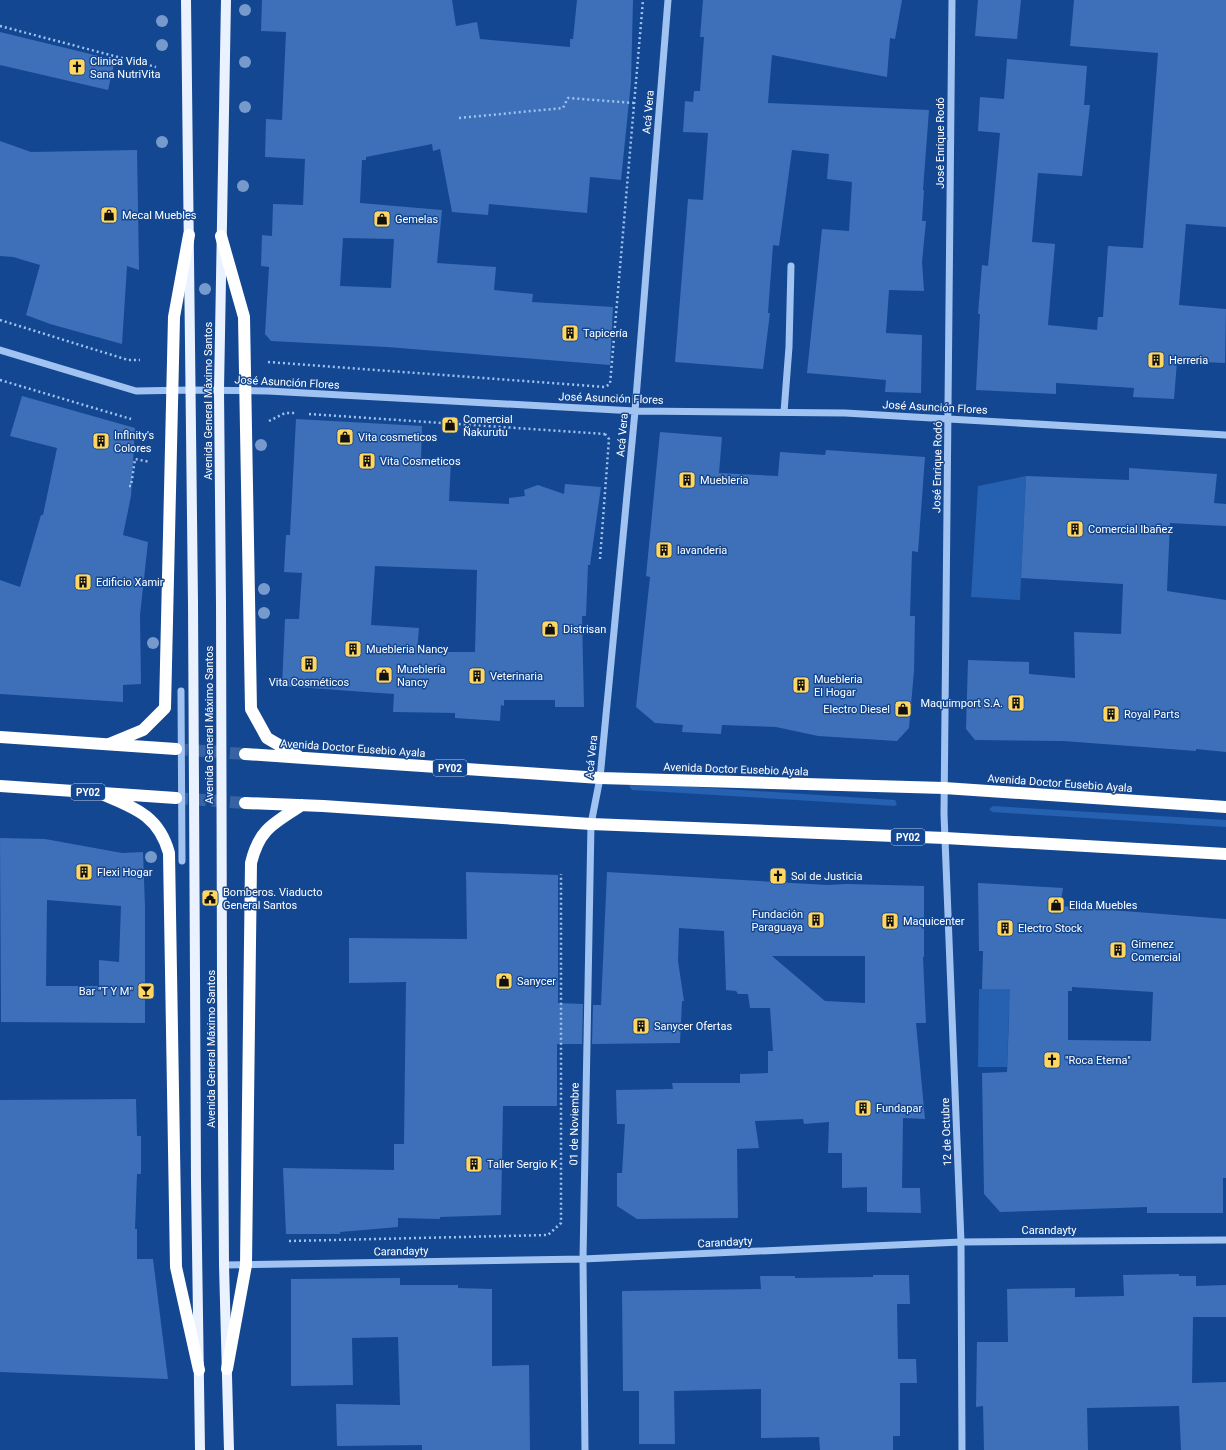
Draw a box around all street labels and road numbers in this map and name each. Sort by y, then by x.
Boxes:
street label: Acá Vera [640,90,657,134]
street label: José Enrique Rodó [934,97,947,189]
street label: Avenida General Máximo Santos [202,322,215,480]
street label: José Asunción Flores [234,373,340,392]
street label: José Asunción Flores [558,390,664,407]
street label: José Asunción Flores [882,398,988,417]
street label: Acá Vera [614,413,631,457]
street label: José Enrique Rodó [930,421,945,513]
street label: Avenida General Máximo Santos [203,646,216,804]
street label: Acá Vera [583,735,600,779]
street label: Avenida Doctor Eusebio Ayala [280,737,426,760]
road number: PY02 [433,760,467,776]
street label: Avenida Doctor Eusebio Ayala [663,760,809,779]
street label: Avenida Doctor Eusebio Ayala [987,772,1133,795]
road number: PY02 [71,784,105,800]
road number: PY02 [891,829,925,845]
street label: Avenida General Máximo Santos [205,970,218,1128]
street label: 01 de Noviembre [567,1082,582,1166]
street label: 12 de Octubre [939,1097,954,1166]
street label: Carandayty [1022,1224,1077,1237]
street label: Carandayty [697,1235,754,1250]
street label: Carandayty [373,1245,429,1258]

